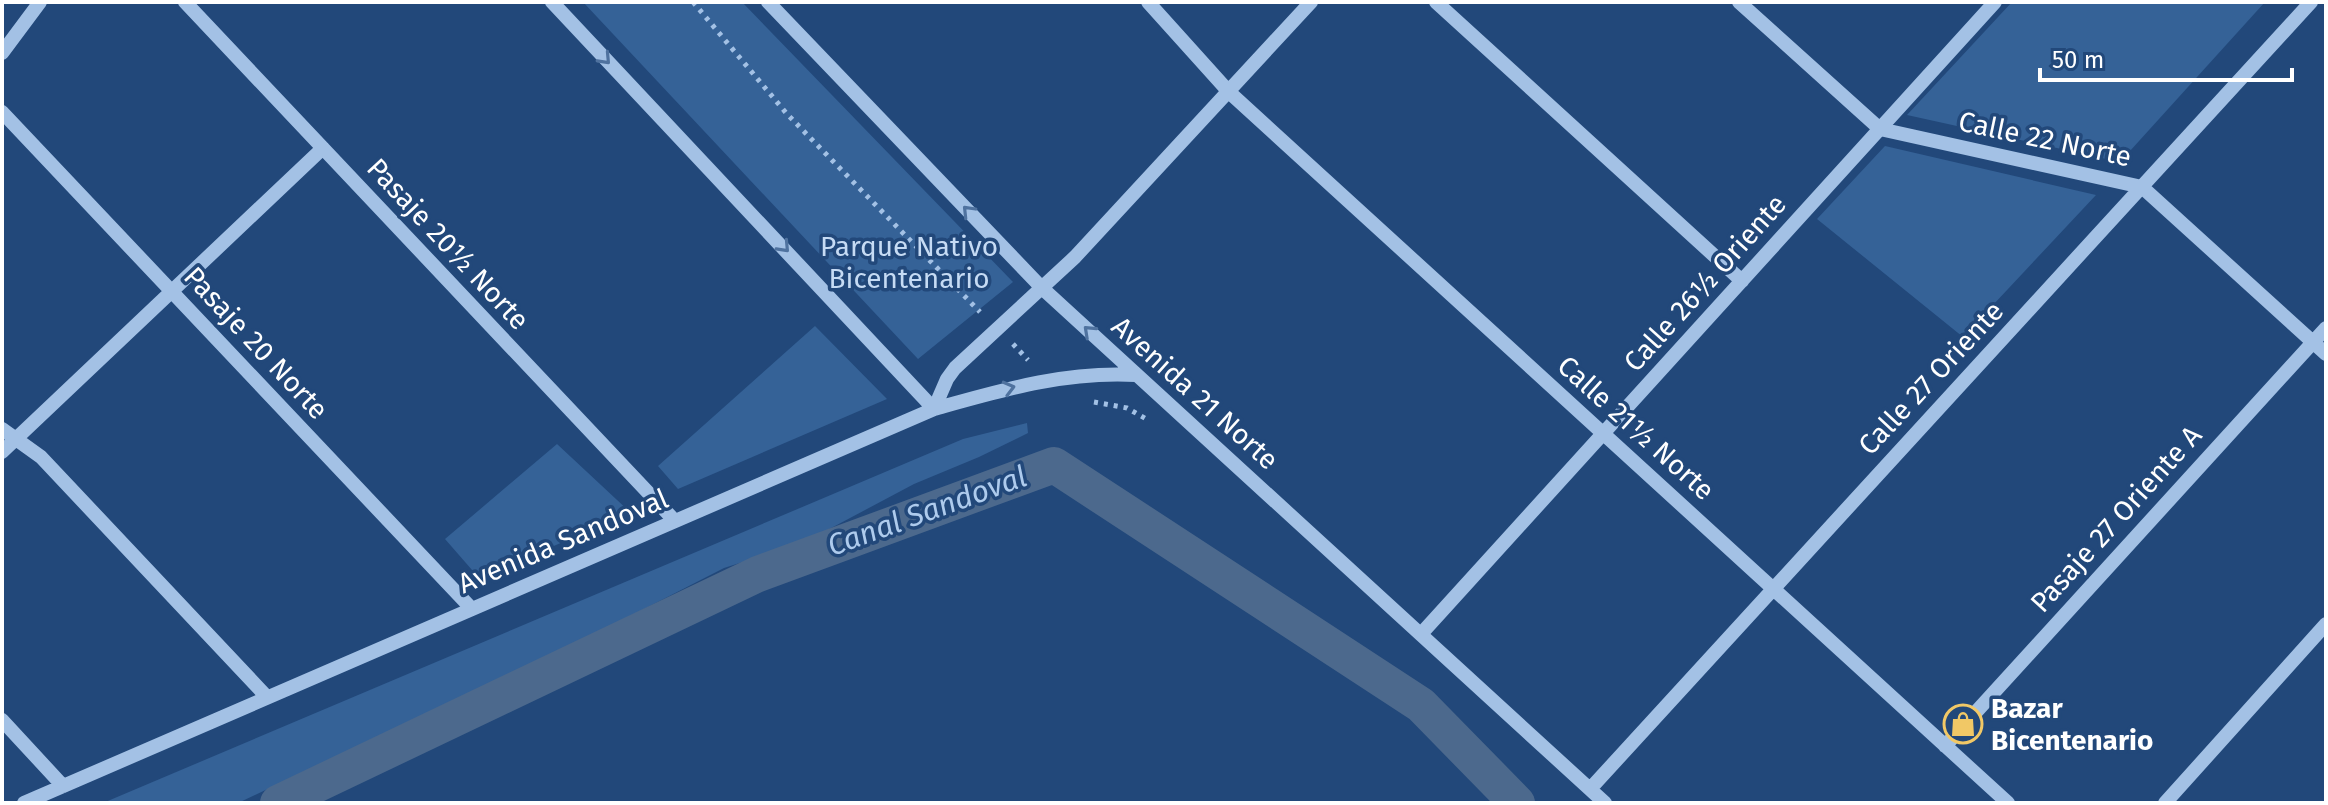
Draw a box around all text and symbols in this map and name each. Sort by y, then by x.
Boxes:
scale bar [2040,32,2292,82]
text: 50 m [2052,46,2104,74]
one-way arrow [596,49,610,64]
street label: Calle 22 Norte [1956,105,2134,173]
street label: Pasaje 20½ Norte [360,151,536,337]
street label: Calle 26½ Oriente [1617,188,1793,378]
one-way arrow [963,206,977,220]
park label: Parque Nativo Bicentenario [820,230,998,295]
one-way arrow [775,238,790,252]
street label: Pasaje 20 Norte [177,260,335,426]
street label: Calle 27 Oriente [1852,295,2010,461]
street label: Avenida 21 Norte [1105,310,1285,476]
one-way arrow [1083,327,1098,341]
street label: Calle 21½ Norte [1551,349,1721,507]
one-way arrow [1002,381,1016,397]
street label: Pasaje 27 Oriente A [2024,419,2208,619]
water label: Canal Sandoval [822,458,1032,564]
street label: Avenida Sandoval [453,482,673,600]
place label: Bazar Bicentenario [1991,692,2153,757]
shop icon: Bazar Bicentenario [1942,703,1984,745]

